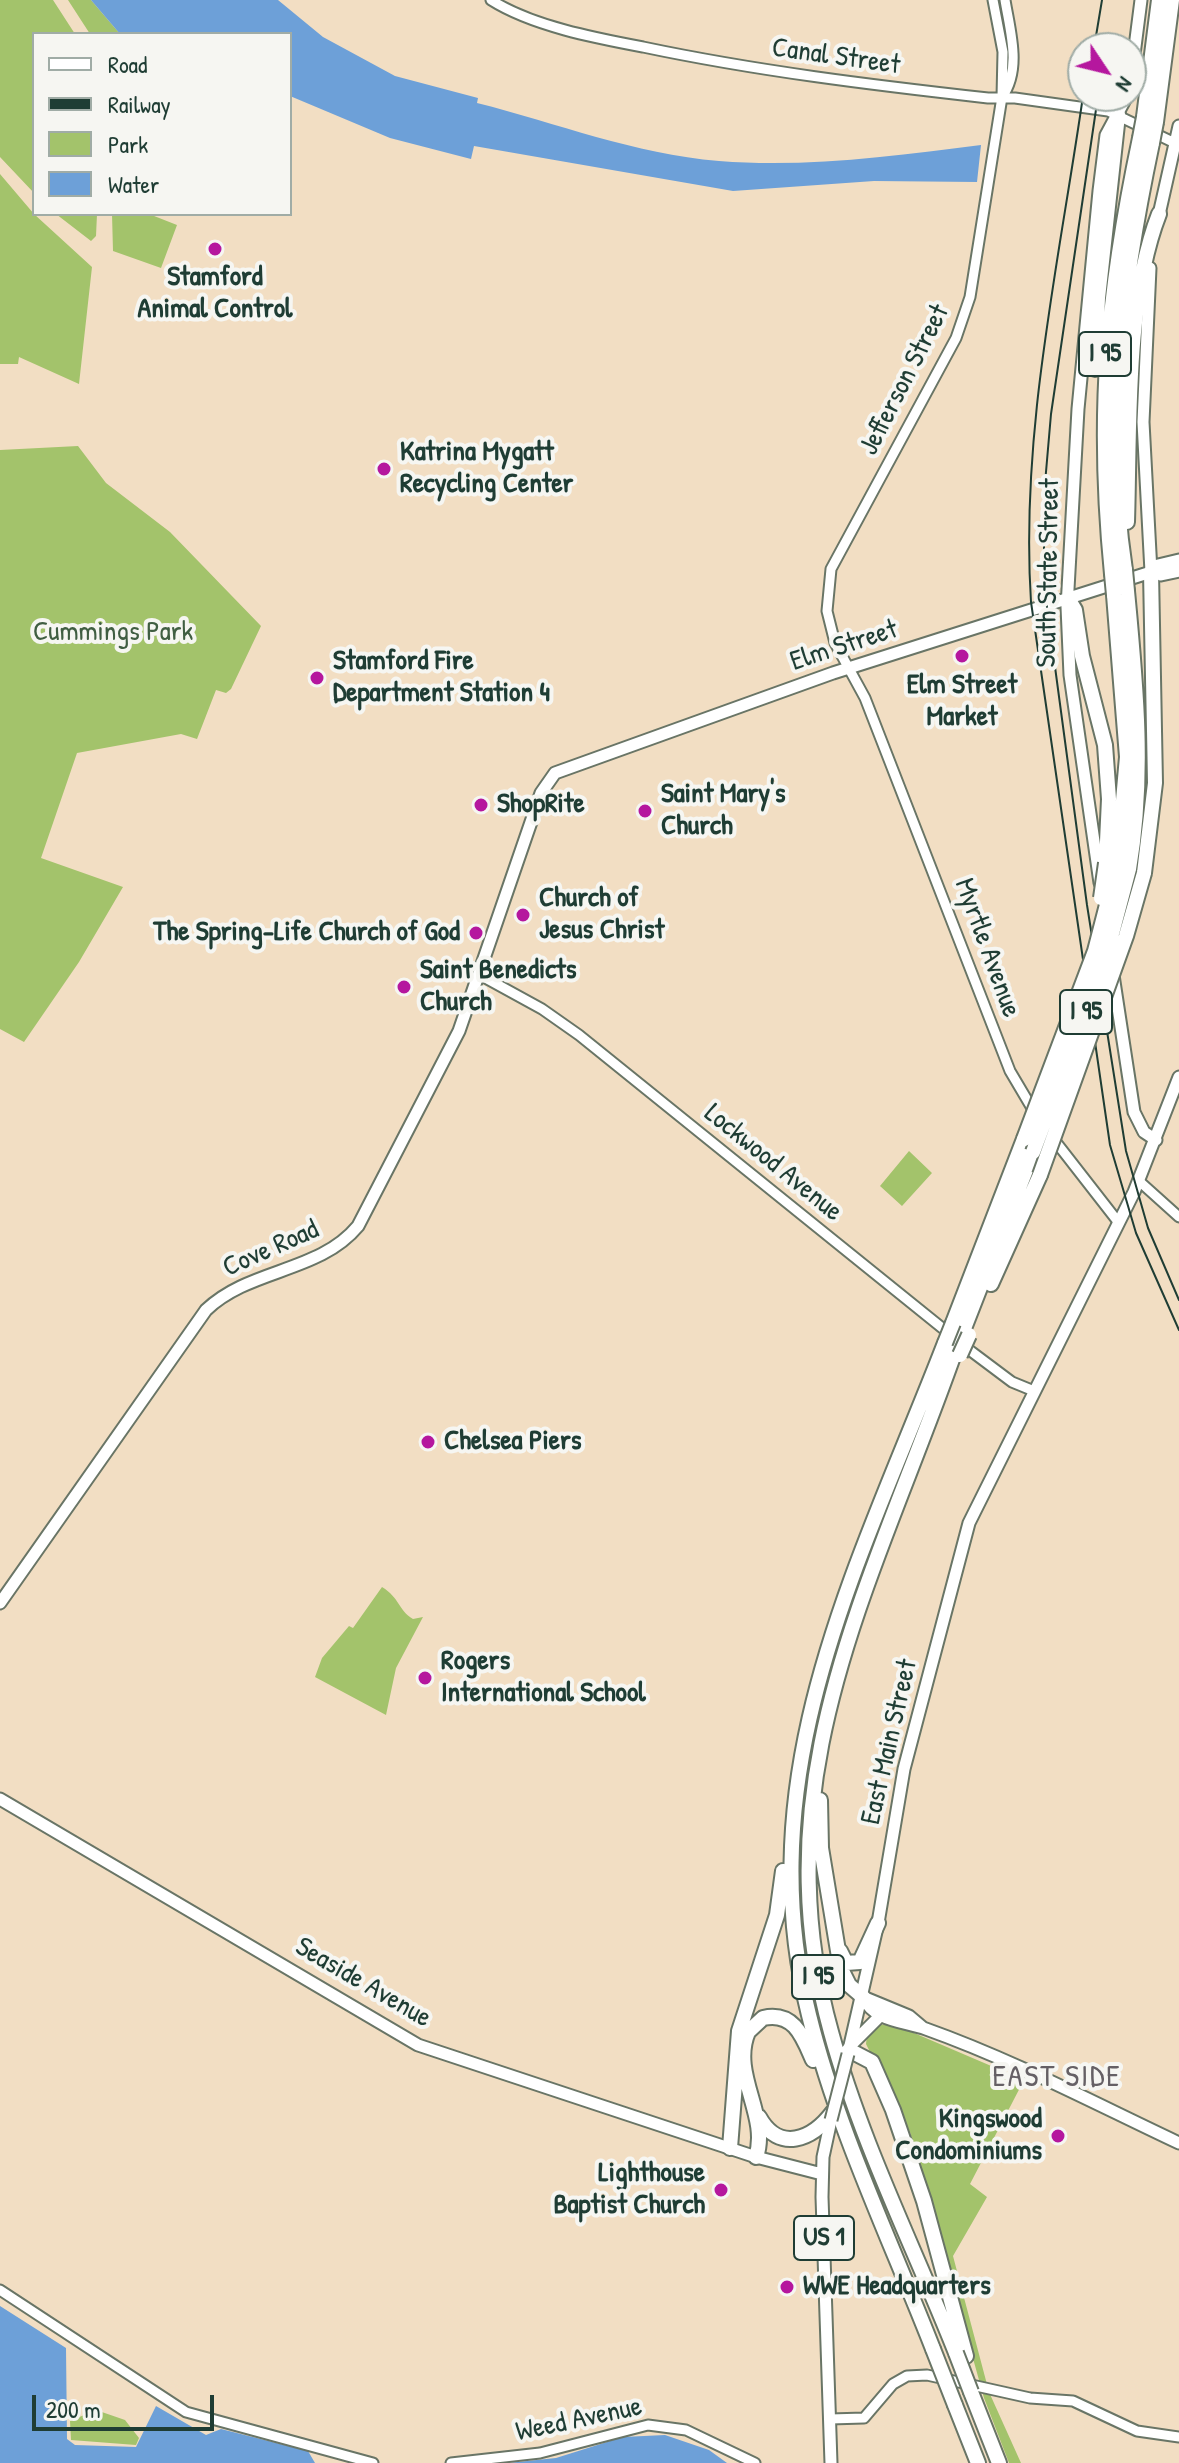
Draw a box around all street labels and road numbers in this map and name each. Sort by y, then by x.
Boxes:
street label: Canal Street [770,31,902,83]
street label: Jefferson Street [853,299,957,461]
road number: I 95 [1079,332,1131,376]
street label: South State Street [1031,478,1067,668]
street label: Elm Street [786,613,902,679]
street label: Myrtle Avenue [946,874,1028,1022]
road number: I 95 [1060,990,1112,1034]
street label: Lockwood Avenue [697,1097,849,1229]
street label: Cove Road [218,1213,324,1285]
street label: East Main Street [855,1656,925,1828]
street label: Seaside Avenue [289,1931,437,2035]
road number: I 95 [792,1955,844,1999]
road number: US 1 [794,2216,854,2260]
street label: Weed Avenue [513,2390,645,2450]

